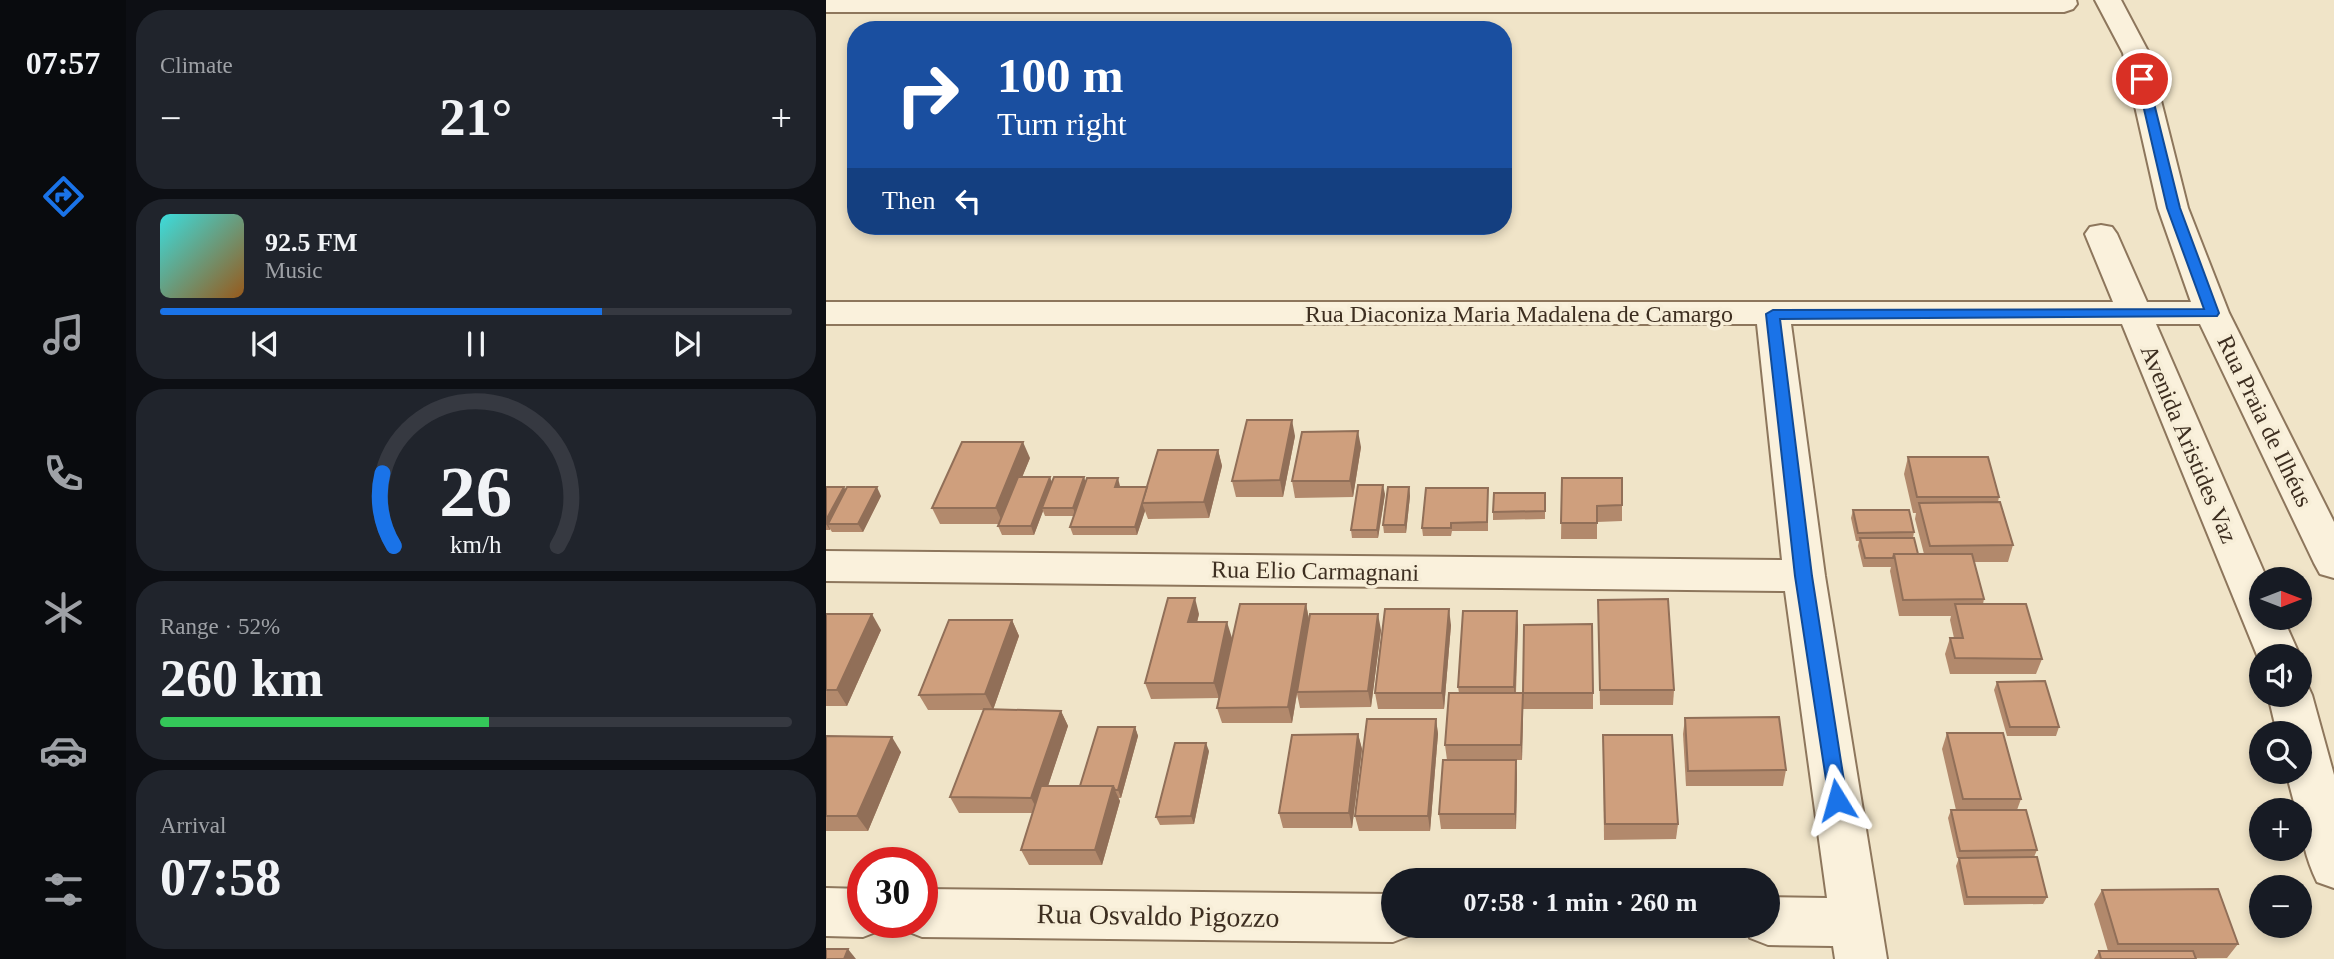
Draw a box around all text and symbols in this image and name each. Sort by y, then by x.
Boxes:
text: 07:57 [26,45,100,81]
text: 100 m [997,48,1124,103]
icon: right [882,49,973,140]
pin [2112,49,2172,109]
text: Climate [160,53,233,78]
icon: arrive [2123,60,2161,98]
text: 21° [440,89,512,146]
text: − [160,97,181,139]
text: + [771,97,792,139]
text: Turn right [997,106,1127,142]
icon: directions [39,172,88,221]
icon: left [949,182,987,220]
text: Then [882,186,935,215]
text: 92.5 FM [265,228,357,257]
text: Music [265,258,323,283]
street label: Rua Diaconiza Maria Madalena de Camargo [1305,301,1733,327]
icon: music [39,310,88,359]
icon: previous [246,325,284,363]
icon: pause [457,325,495,363]
icon: next [668,325,706,363]
street label: Rua Praia de Ilhéus [2212,331,2318,511]
street label: Avenida Aristides Vaz [2136,341,2242,547]
icon: phone [39,449,88,498]
text: 26 [440,451,512,532]
text: km/h [450,530,502,557]
street label: Rua Elio Carmagnani [1211,556,1420,586]
north arrow [2249,567,2312,630]
map controls [2249,567,2312,938]
icon: climate [39,588,88,637]
text: Range · 52% [160,614,280,639]
button: sound [2249,644,2312,707]
text: 260 km [160,650,323,707]
button: search [2249,721,2312,784]
icon: car [39,726,88,775]
position arrow [1800,763,1874,837]
button: + [2249,798,2312,861]
text: Arrival [160,813,226,838]
speed limit sign: 30 [847,847,938,938]
text: 07:58 [160,849,281,906]
icon: filters [39,865,88,914]
button: − [2249,875,2312,938]
text: 07:58 · 1 min · 260 m [1464,888,1698,917]
street label: Rua Osvaldo Pigozzo [1036,898,1280,933]

